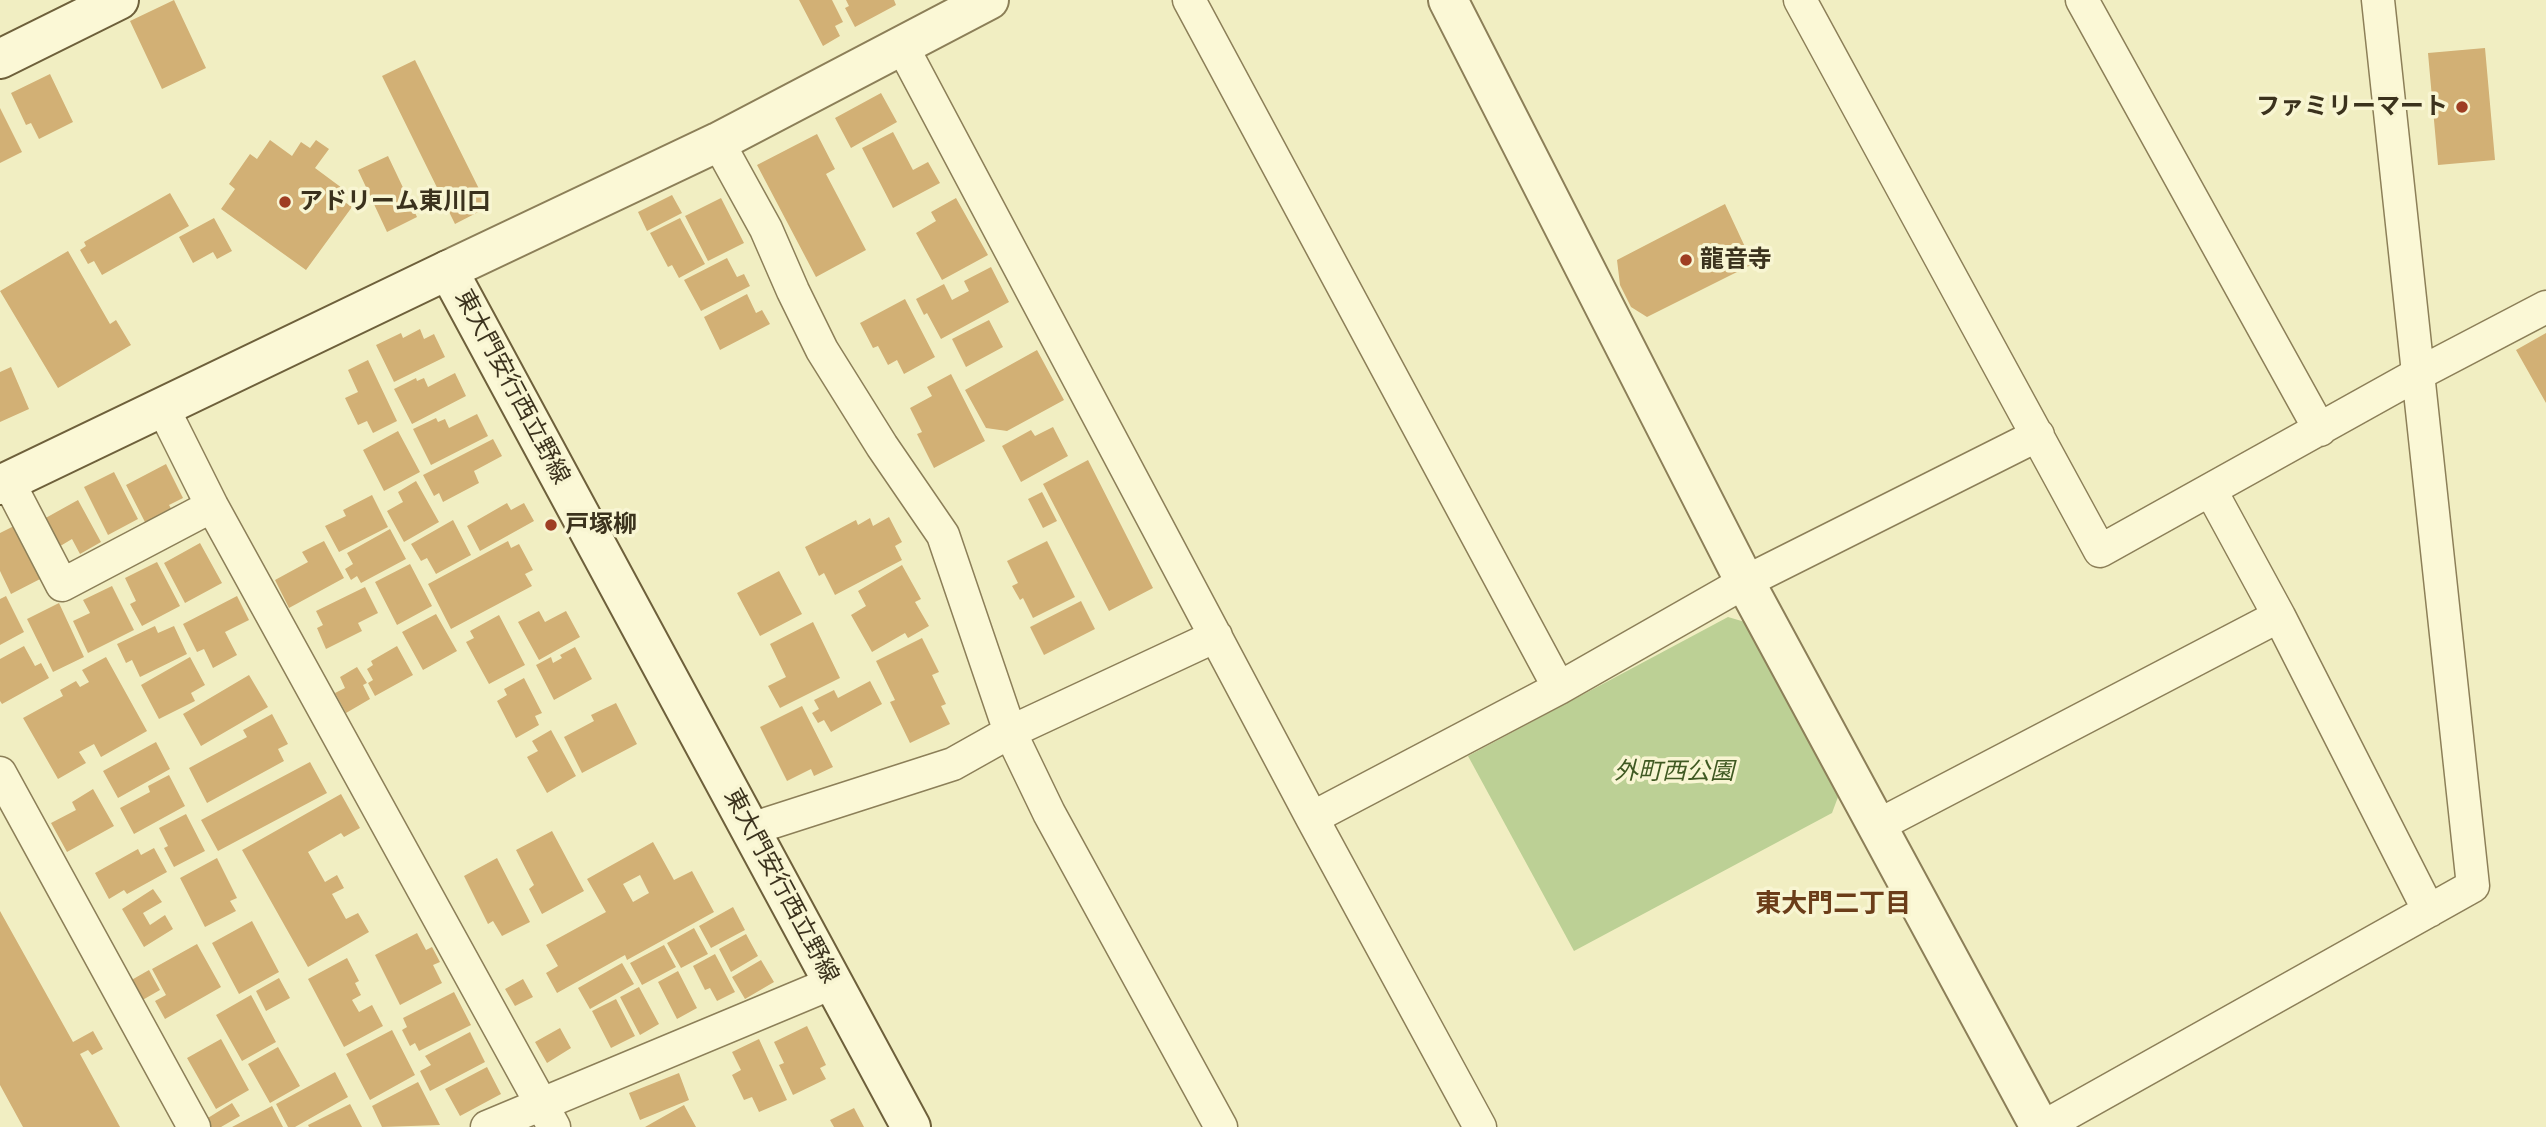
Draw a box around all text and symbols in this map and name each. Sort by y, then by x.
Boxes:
place label: ファミリーマート [2256,93,2448,121]
marker: ファミリーマート [2454,99,2470,115]
place label: アドリーム東川口 [299,188,491,216]
marker: アドリーム東川口 [277,194,293,210]
place label: 龍音寺 [1700,246,1772,274]
marker: 龍音寺 [1678,252,1694,268]
street label: 東大門安行西立野線 [449,285,575,489]
place label: 戸塚柳 [565,511,637,539]
marker: 戸塚柳 [543,517,559,533]
park label: 外町西公園 [1614,758,1734,786]
street label: 東大門安行西立野線 [718,784,844,988]
district label: 東大門二丁目 [1755,889,1911,921]

